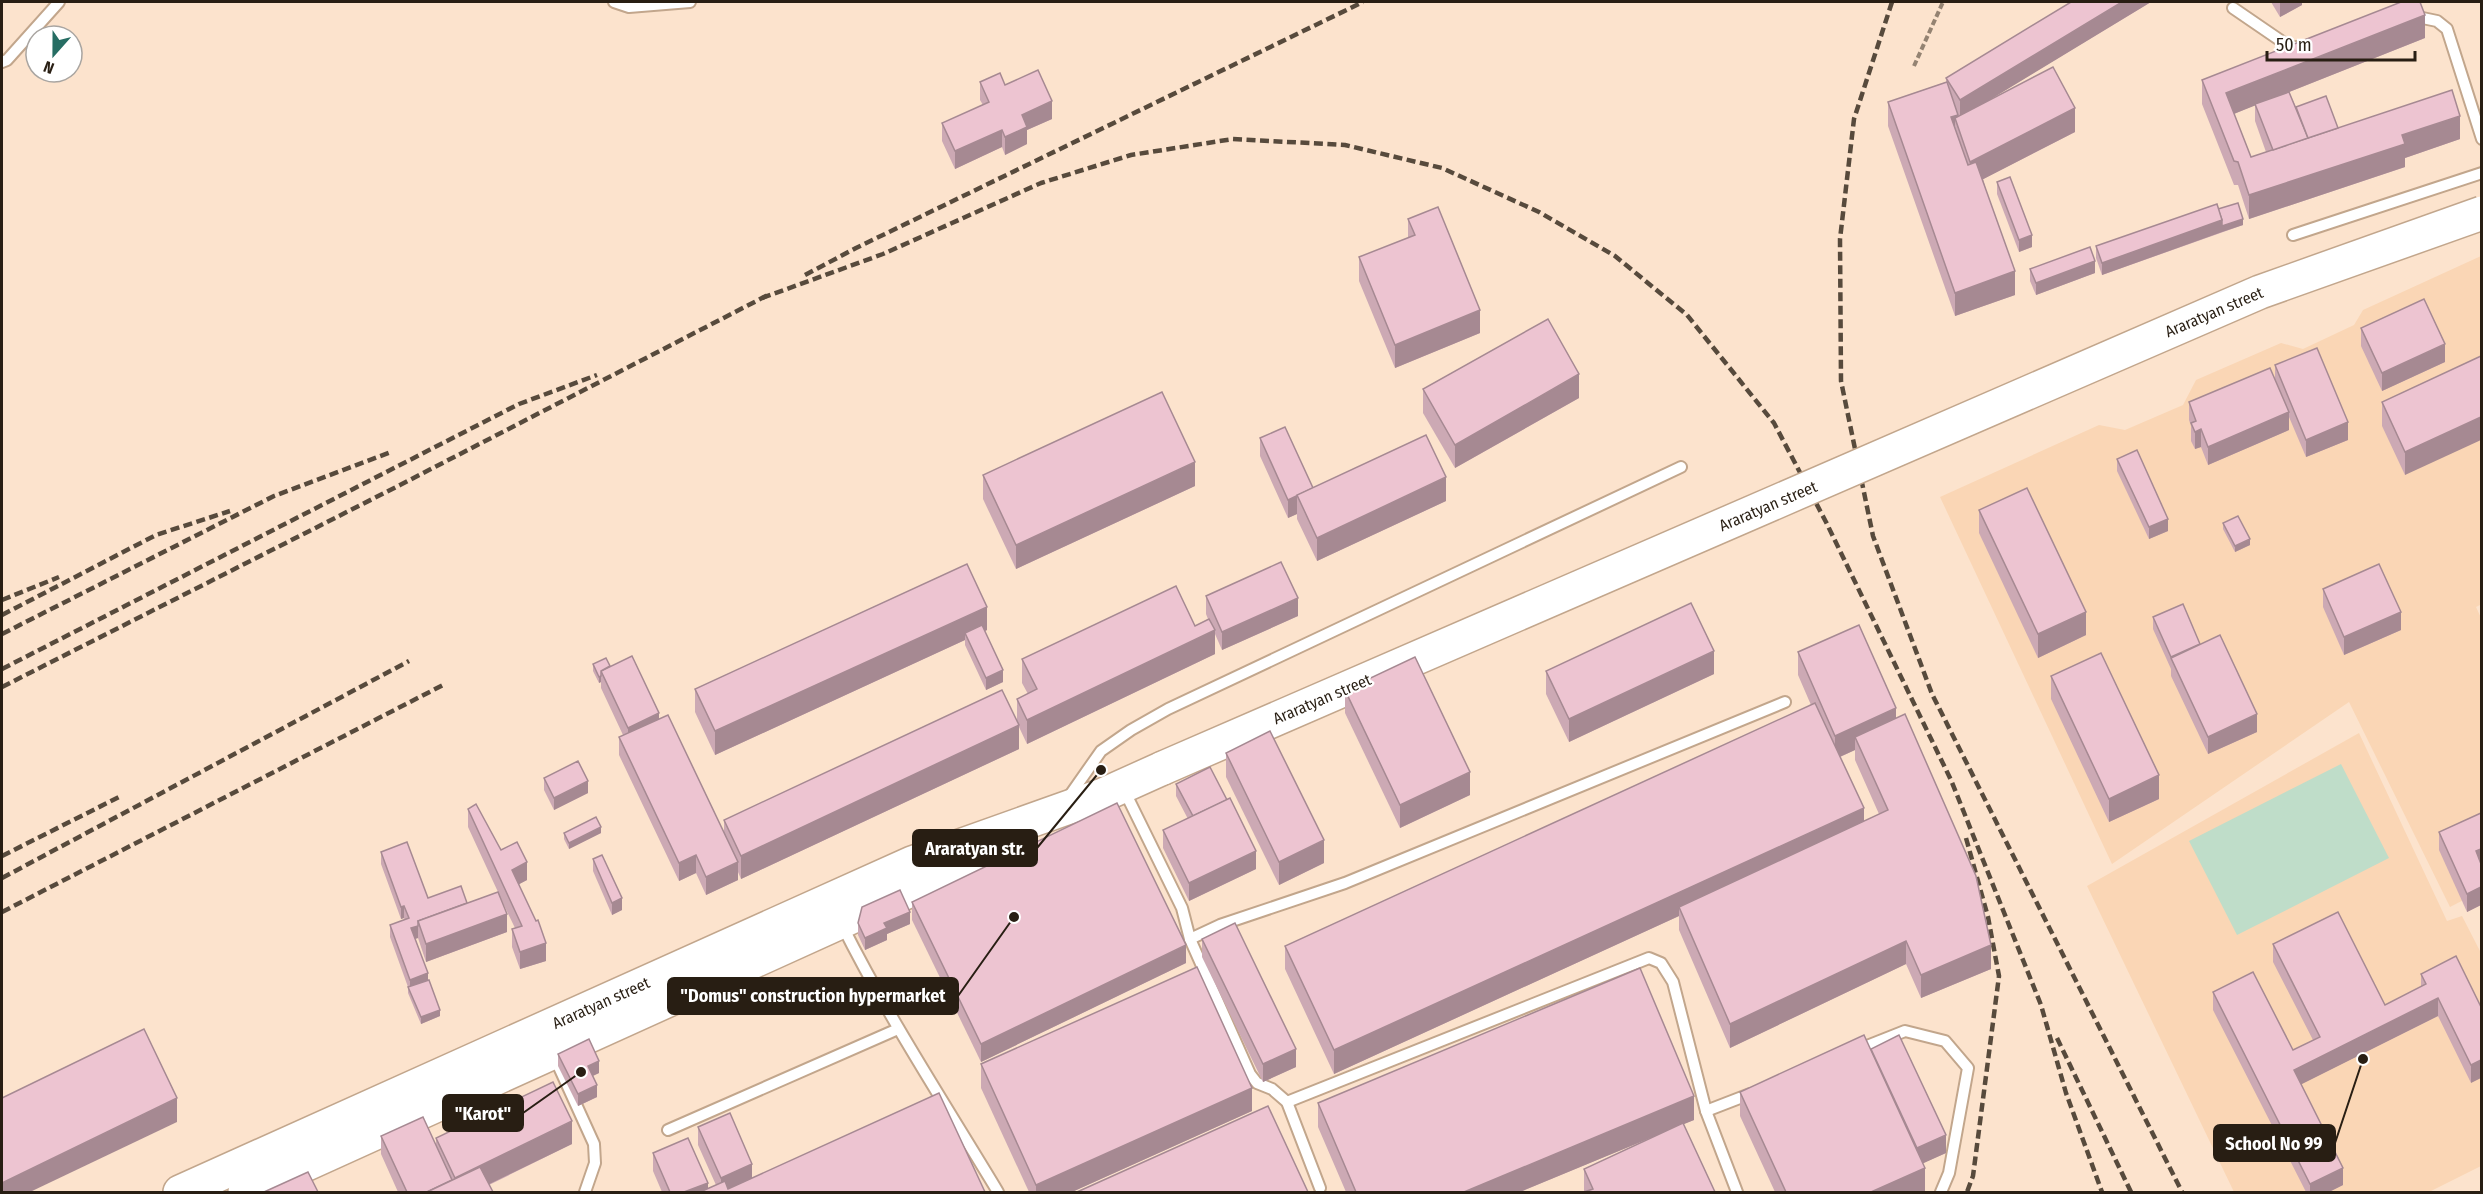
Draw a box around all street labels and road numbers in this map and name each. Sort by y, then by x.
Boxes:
street label: Araratyan street [2162,283,2267,341]
street label: Araratyan street [1716,477,1821,535]
street label: Araratyan street [1270,670,1375,728]
street label: Araratyan street [549,973,653,1033]

